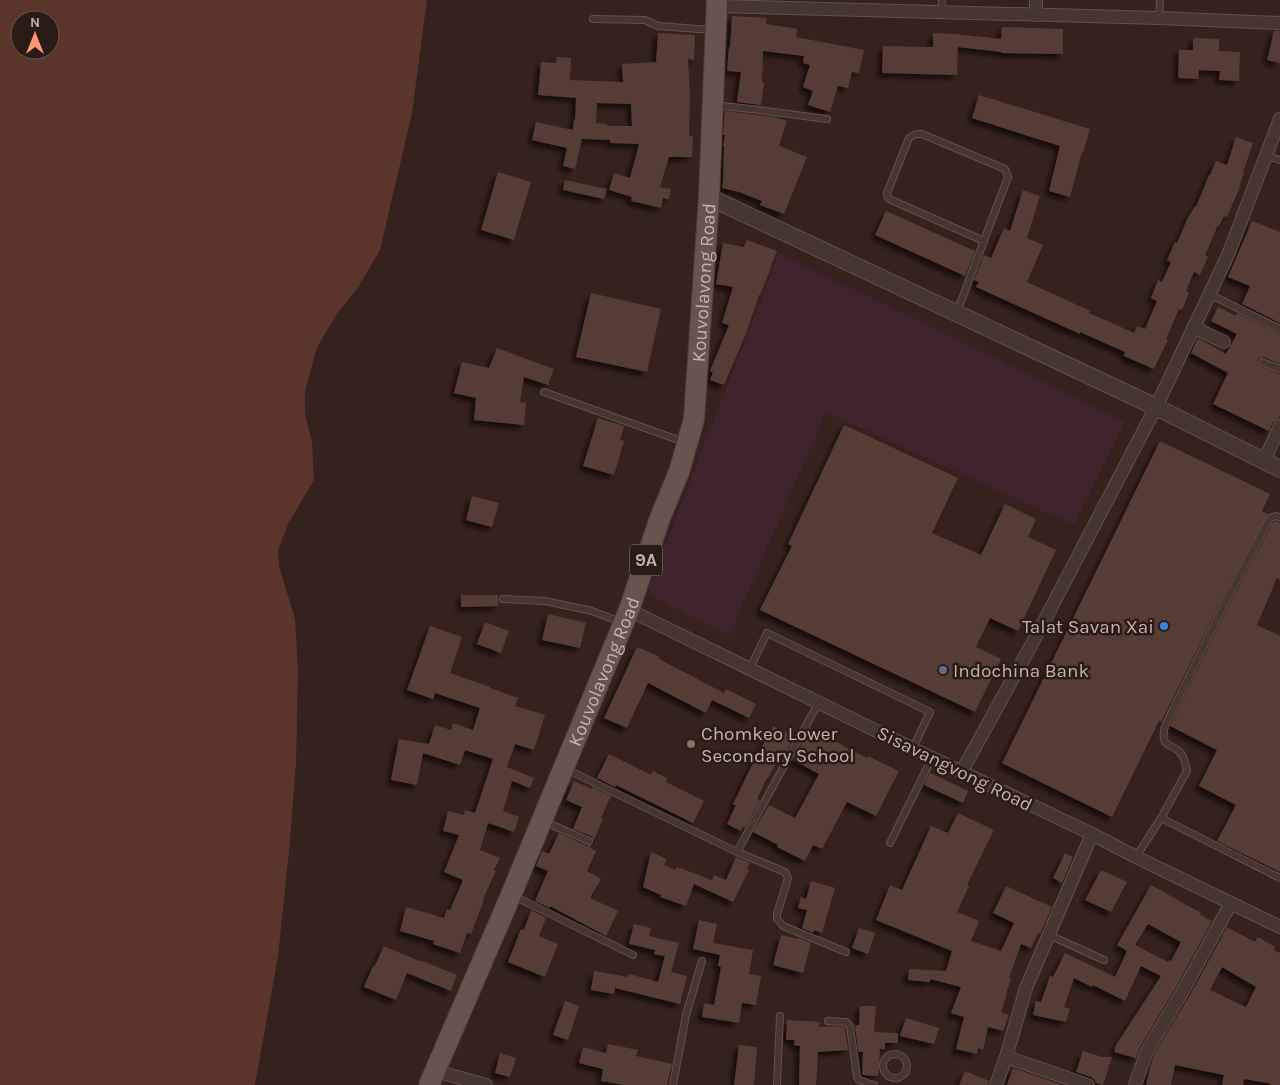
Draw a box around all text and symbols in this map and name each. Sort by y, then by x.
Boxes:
north arrow [10,10,60,60]
text: N [30,14,40,31]
street label: Kouvolavong Road [688,202,721,363]
road number: 9A [630,544,662,576]
street label: Kouvolavong Road [564,594,645,750]
place label: Talat Savan Xai [1022,616,1154,638]
marker: Talat Savan Xai [1158,620,1170,632]
place label: Indochina Bank [953,660,1090,682]
marker: Indochina Bank [937,664,949,676]
street label: Sisavangvong Road [873,722,1036,816]
place label: Chomkeo Lower Secondary School [701,723,855,767]
marker: Chomkeo Lower Secondary School [685,738,697,750]

